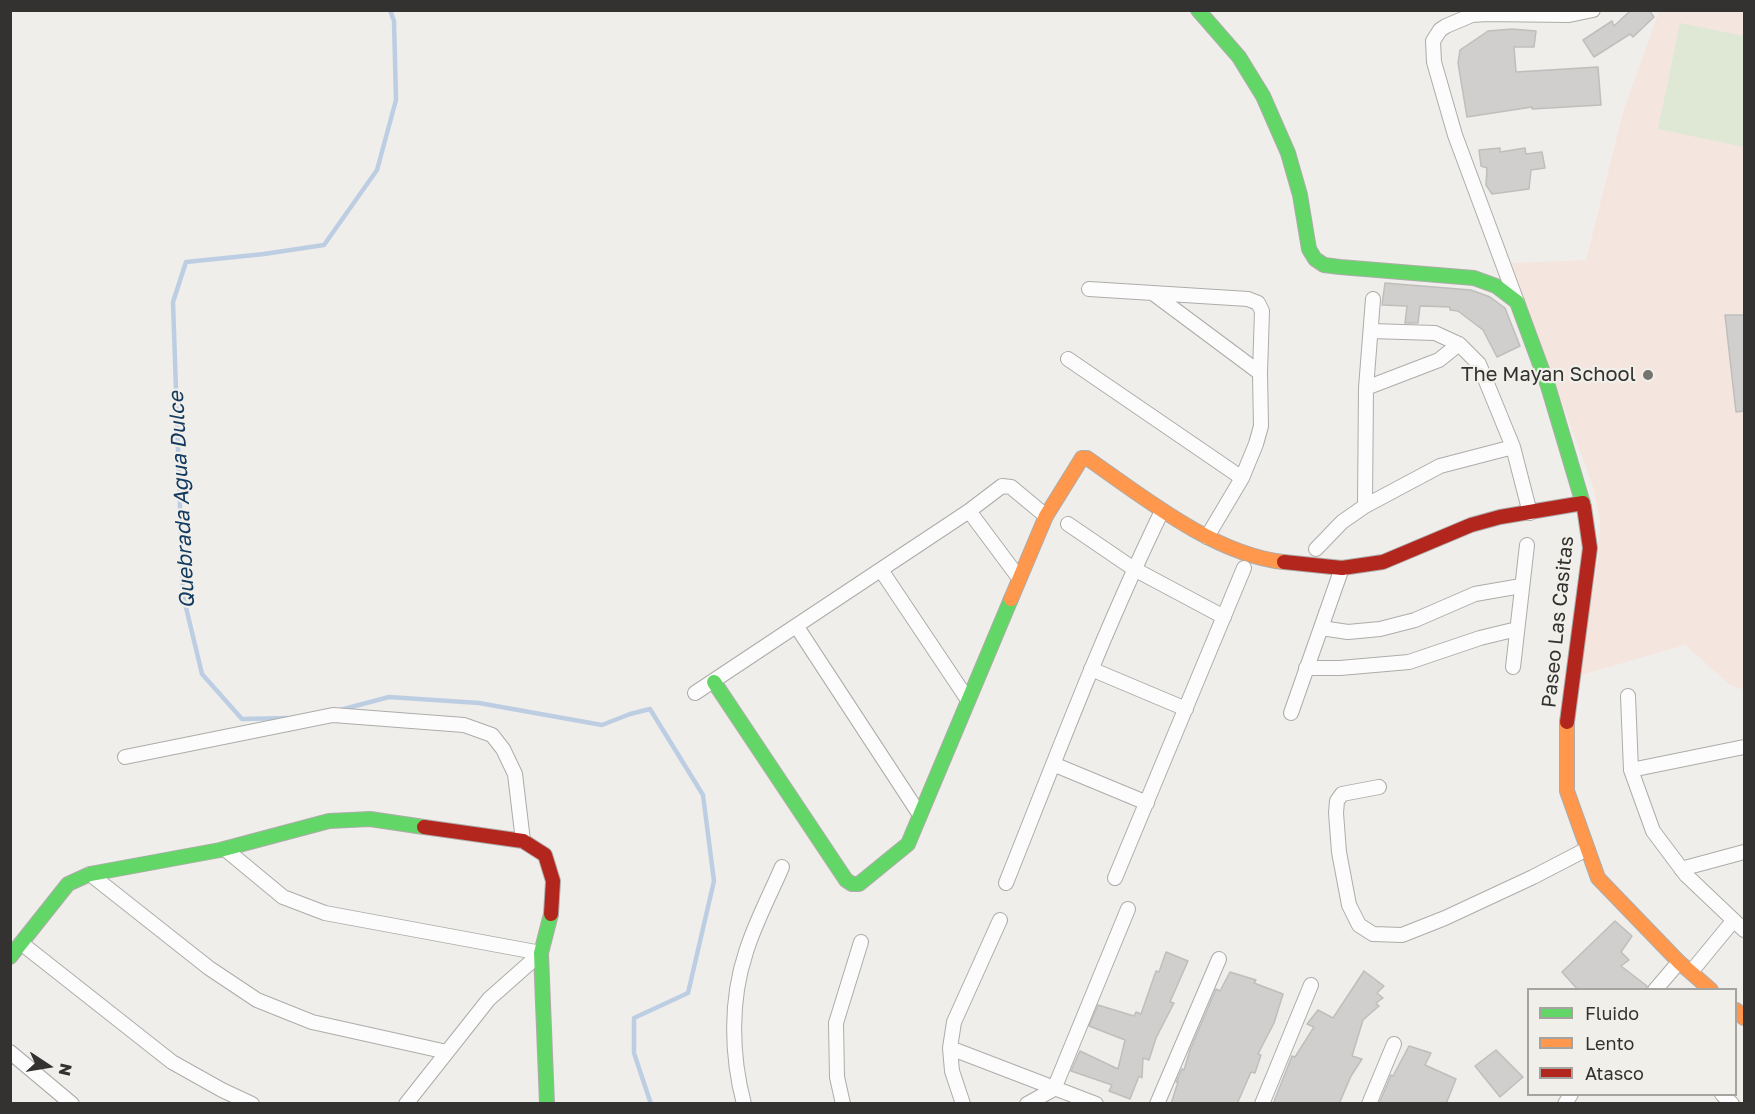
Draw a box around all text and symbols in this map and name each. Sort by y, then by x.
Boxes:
place label: The Mayan School [1461,363,1636,387]
marker: The Mayan School [1641,368,1655,382]
water label: Quebrada Agua Dulce [164,391,200,609]
street label: Paseo Las Casitas [1537,535,1579,709]
legend [1527,988,1737,1096]
text: Fluido [1585,1002,1639,1024]
text: Lento [1585,1032,1634,1054]
north arrow [18,1036,78,1096]
text: N [55,1062,77,1078]
text: Atasco [1585,1062,1644,1084]

